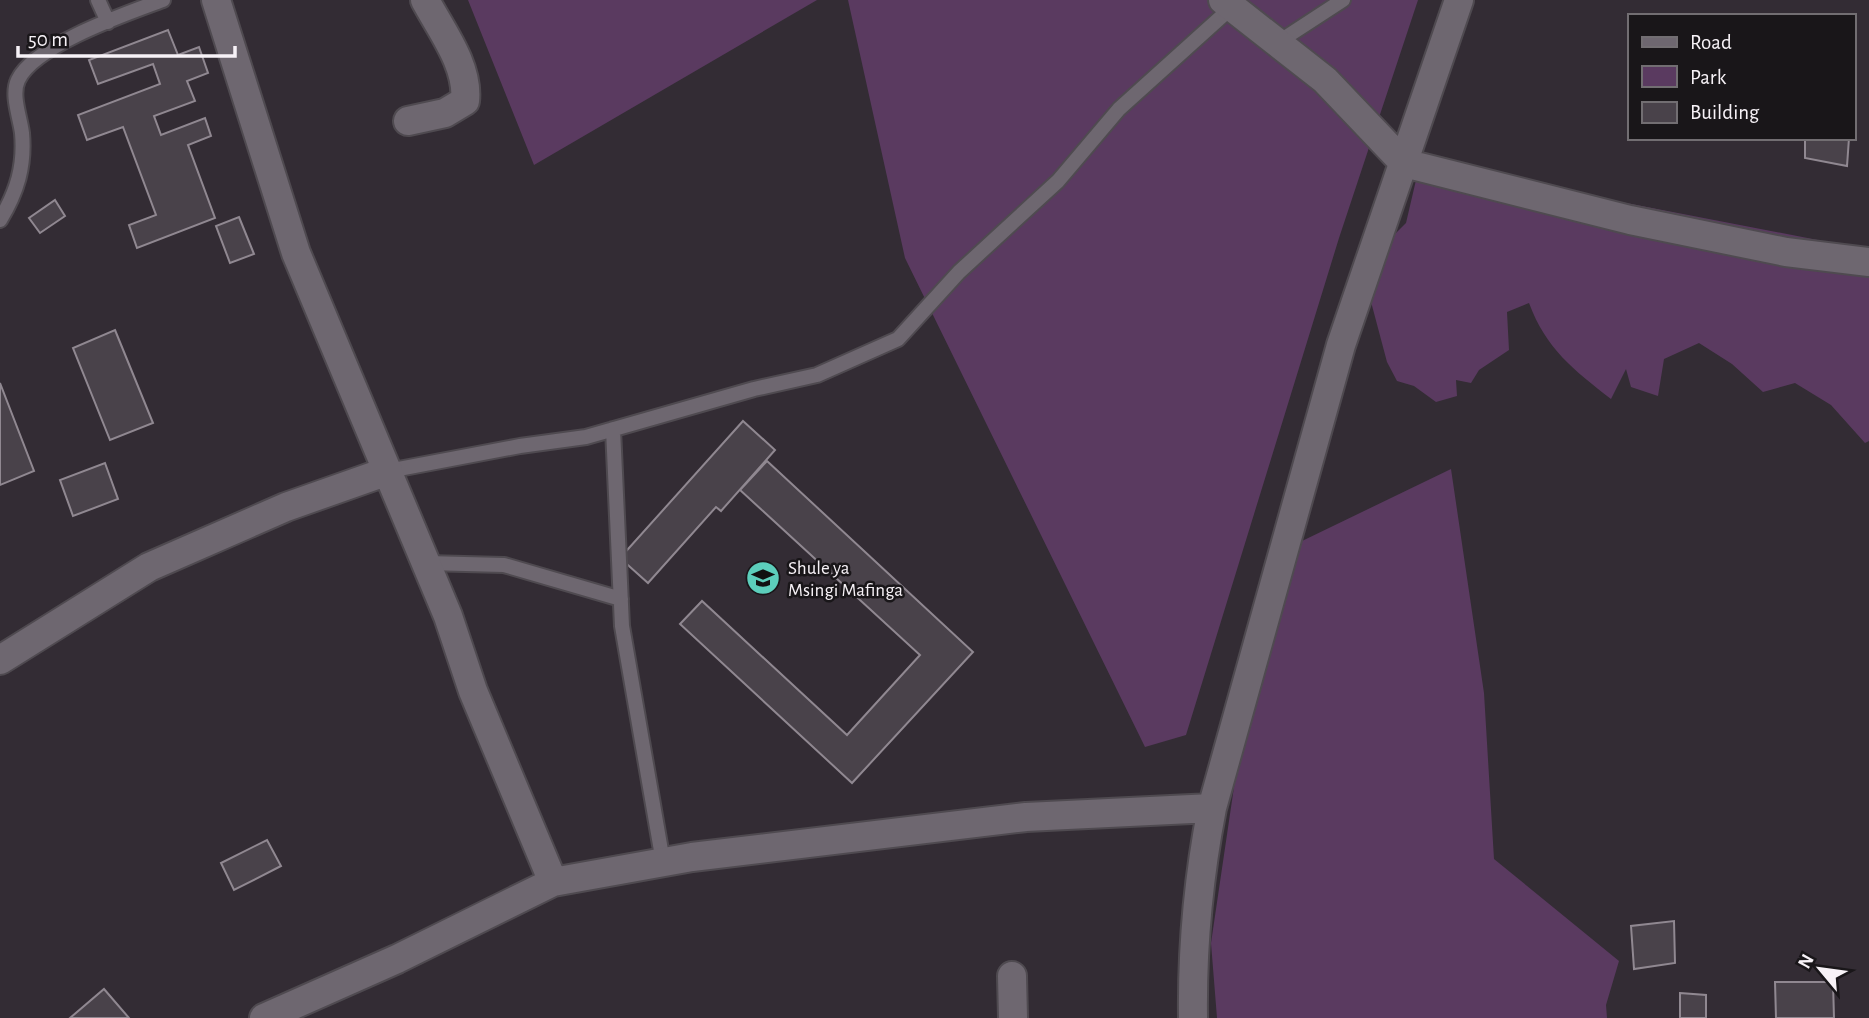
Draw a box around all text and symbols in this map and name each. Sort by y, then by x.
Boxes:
scale bar [18,14,234,58]
legend [1628,14,1855,140]
text: 50 m [28,29,68,50]
text: Road [1690,32,1732,53]
text: Park [1690,67,1727,88]
text: Building [1690,102,1760,123]
school or university icon: Shule ya Msingi Mafinga [744,559,782,597]
place label: Shule ya Msingi Mafinga [788,559,903,600]
north arrow [1785,934,1855,1004]
text: N [1795,951,1818,972]

